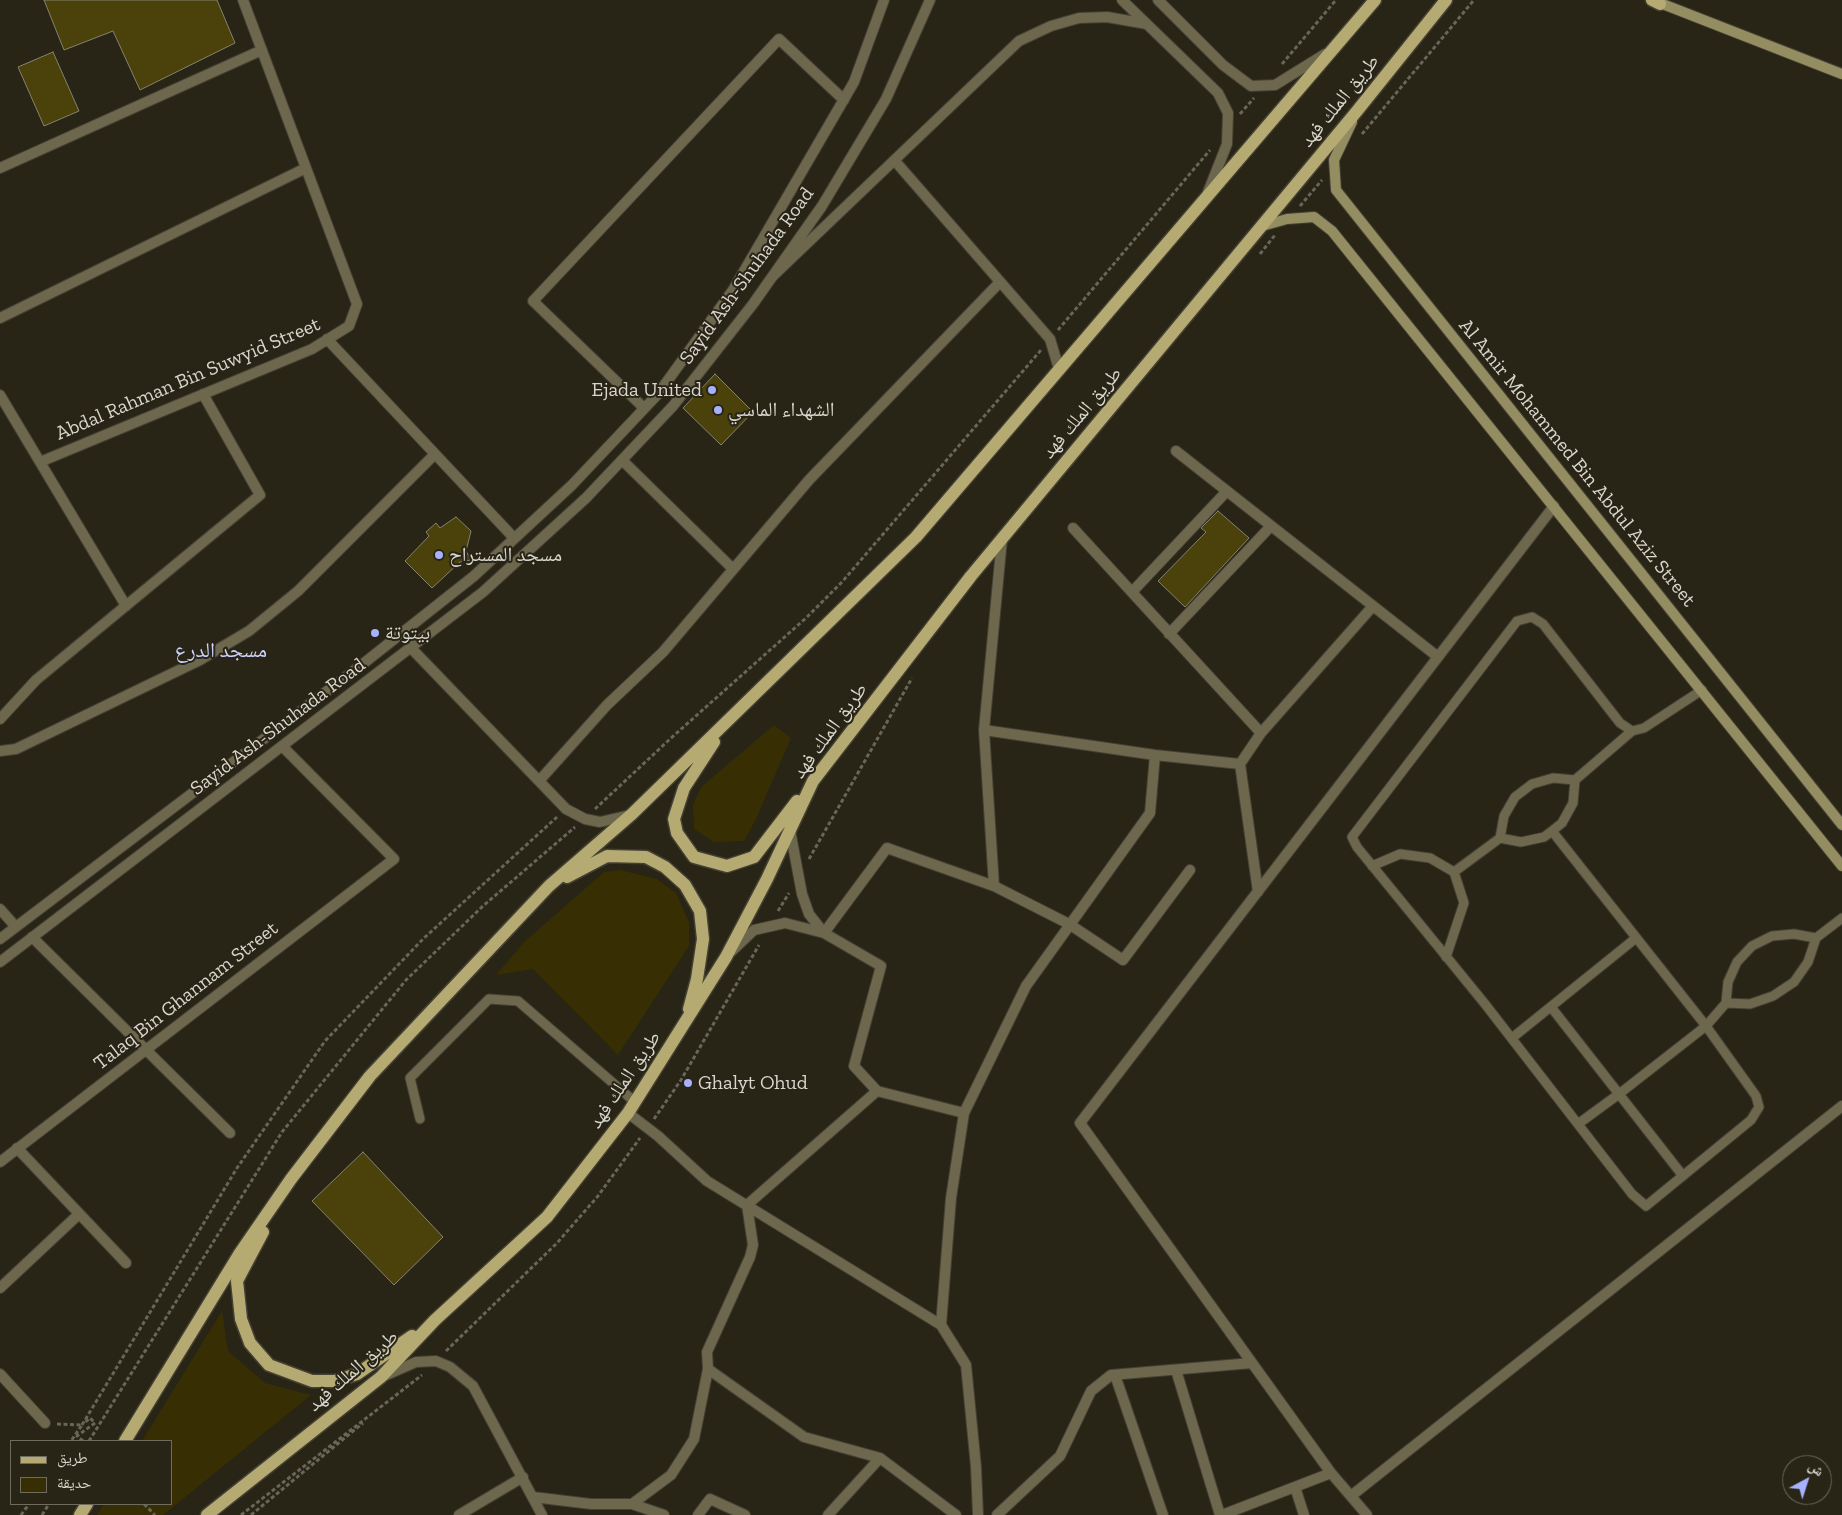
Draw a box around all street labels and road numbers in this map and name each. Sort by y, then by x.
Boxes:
street label: طريق الملك فهد [1295,50,1385,152]
street label: Sayid Ash-Shuhada Road [675,183,819,369]
street label: Abdal Rahman Bin Suwyid Street [52,312,324,446]
street label: Al Amir Mohammed Bin Abdul Aziz Street [1453,314,1701,612]
street label: طريق الملك فهد [1037,362,1127,464]
street label: Sayid Ash-Shuhada Road [186,653,370,801]
street label: طريق الملك فهد [787,678,873,784]
street label: Talaq Bin Ghannam Street [89,917,283,1075]
street label: طريق الملك فهد [584,1027,666,1133]
street label: طريق الملك فهد [303,1325,403,1417]

